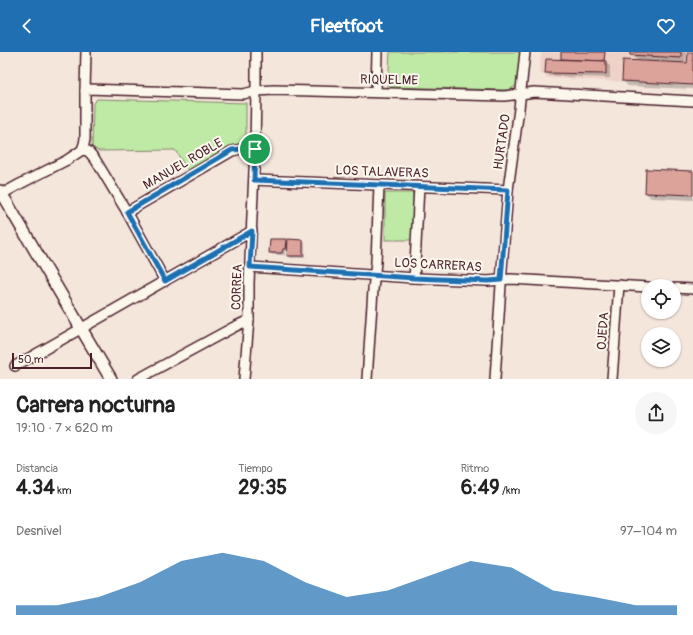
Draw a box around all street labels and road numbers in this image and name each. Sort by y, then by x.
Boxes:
street label: RIQUELME [360,71,418,89]
street label: HURTADO [490,113,514,171]
street label: MANUEL ROBLE [140,135,226,193]
street label: LOS TALAVERAS [335,162,429,182]
street label: LOS CARRERAS [394,255,482,275]
street label: CORREA [228,263,246,310]
street label: OJEDA [594,311,612,350]

